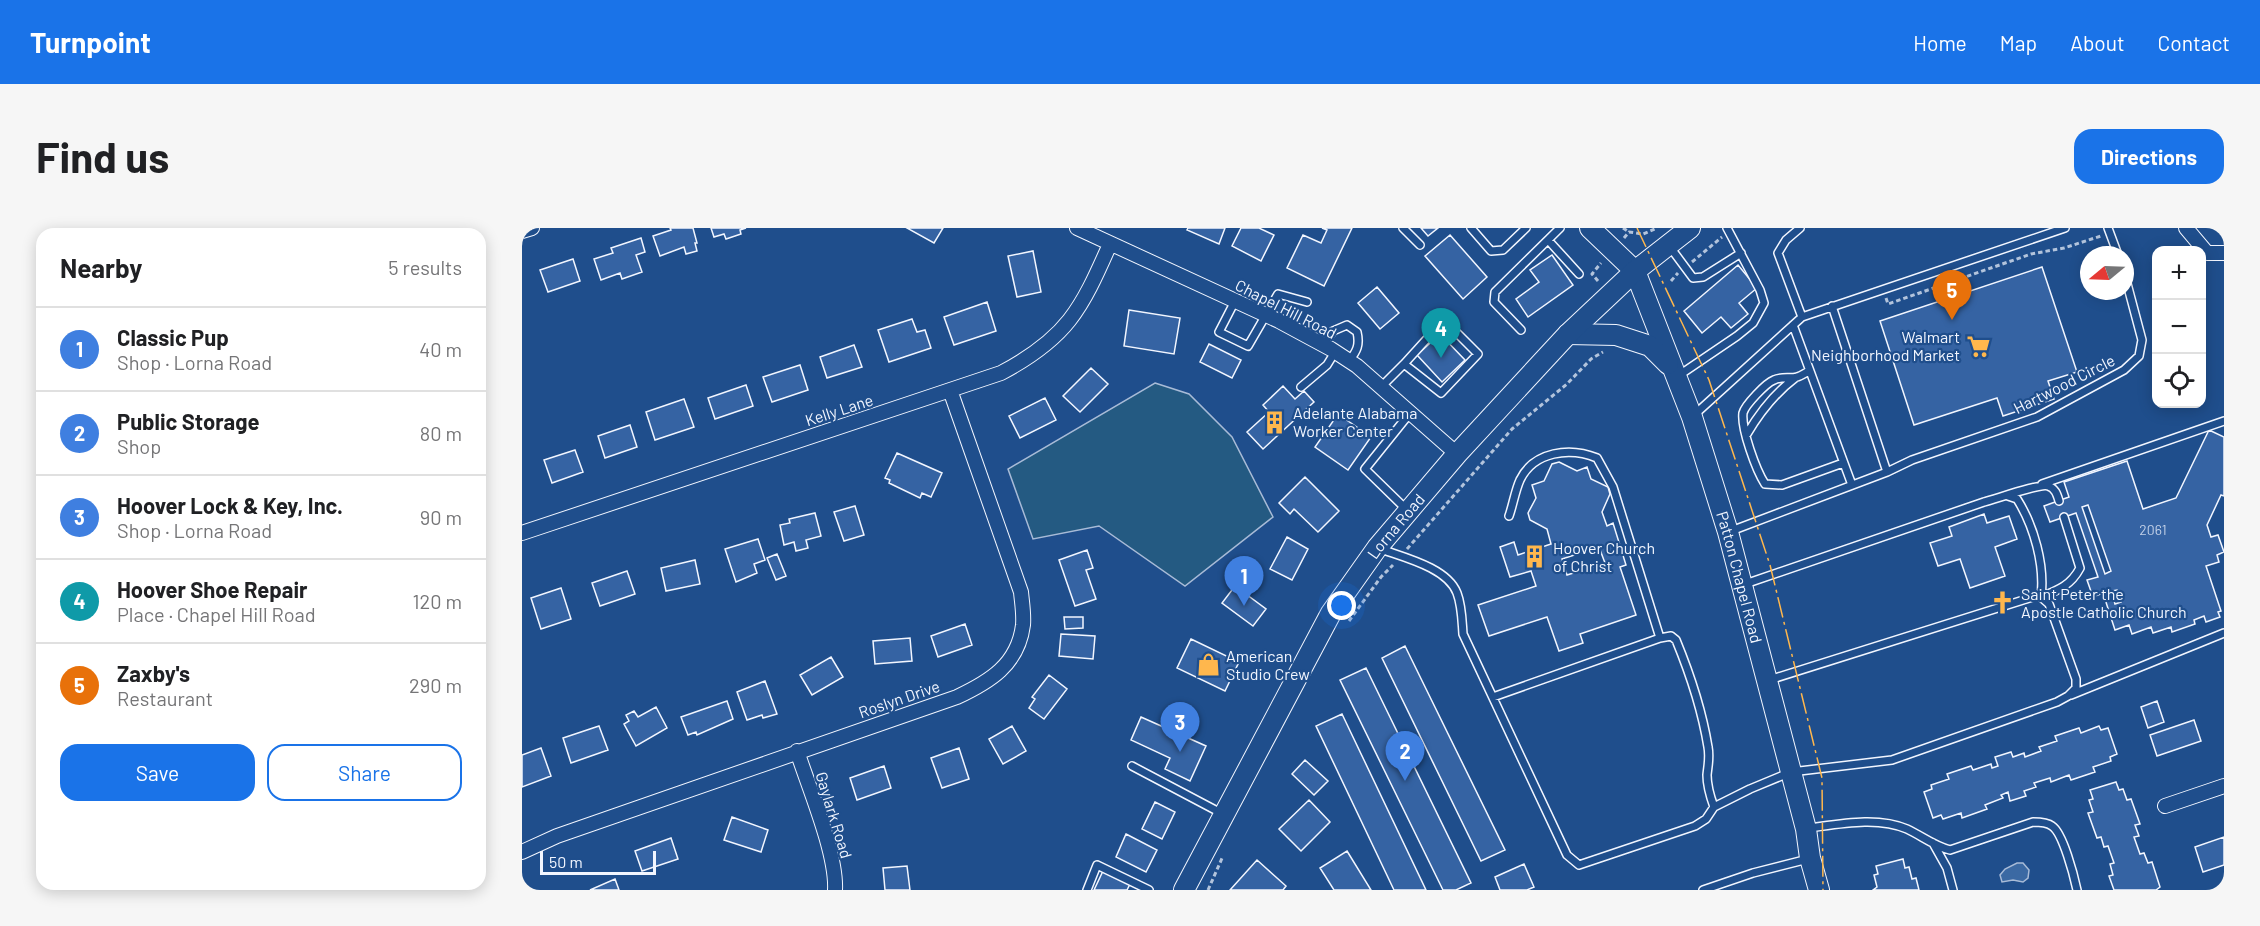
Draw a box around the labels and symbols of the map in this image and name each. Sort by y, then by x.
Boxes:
north arrow [2080,246,2134,300]
pin: 5 [1932,270,1972,320]
street label: Chapel Hill Road [1232,275,1340,342]
pin: 4 [1422,308,1460,358]
place label: Walmart Neighborhood Market [1811,327,1960,364]
supermarket icon: Walmart Neighborhood Market [1965,333,1991,359]
street label: Hartwood Circle [2010,350,2118,417]
street label: Kelly Lane [802,390,875,429]
place label: Adelante Alabama Worker Center [1293,403,1417,440]
building icon: Adelante Alabama Worker Center [1262,409,1288,435]
street label: Lorna Road [1363,489,1428,562]
street label: Patton Chapel Road [1713,509,1767,645]
house number: 2061 [2139,521,2167,538]
place label: Hoover Church of Christ [1553,538,1655,575]
building icon: Hoover Church of Christ [1522,544,1548,570]
pin: 1 [1224,556,1264,606]
place label: Saint Peter the Apostle Catholic Church [2021,584,2187,621]
church icon: Saint Peter the Apostle Catholic Church [1990,590,2016,616]
your location [1327,591,1356,620]
place label: American Studio Crew [1226,646,1310,683]
shop icon: American Studio Crew [1195,652,1221,678]
street label: Roslyn Drive [856,676,942,721]
pin: 3 [1160,702,1200,752]
pin: 2 [1386,732,1424,781]
street label: Gaylark Road [812,769,857,860]
scale bar [540,848,656,876]

